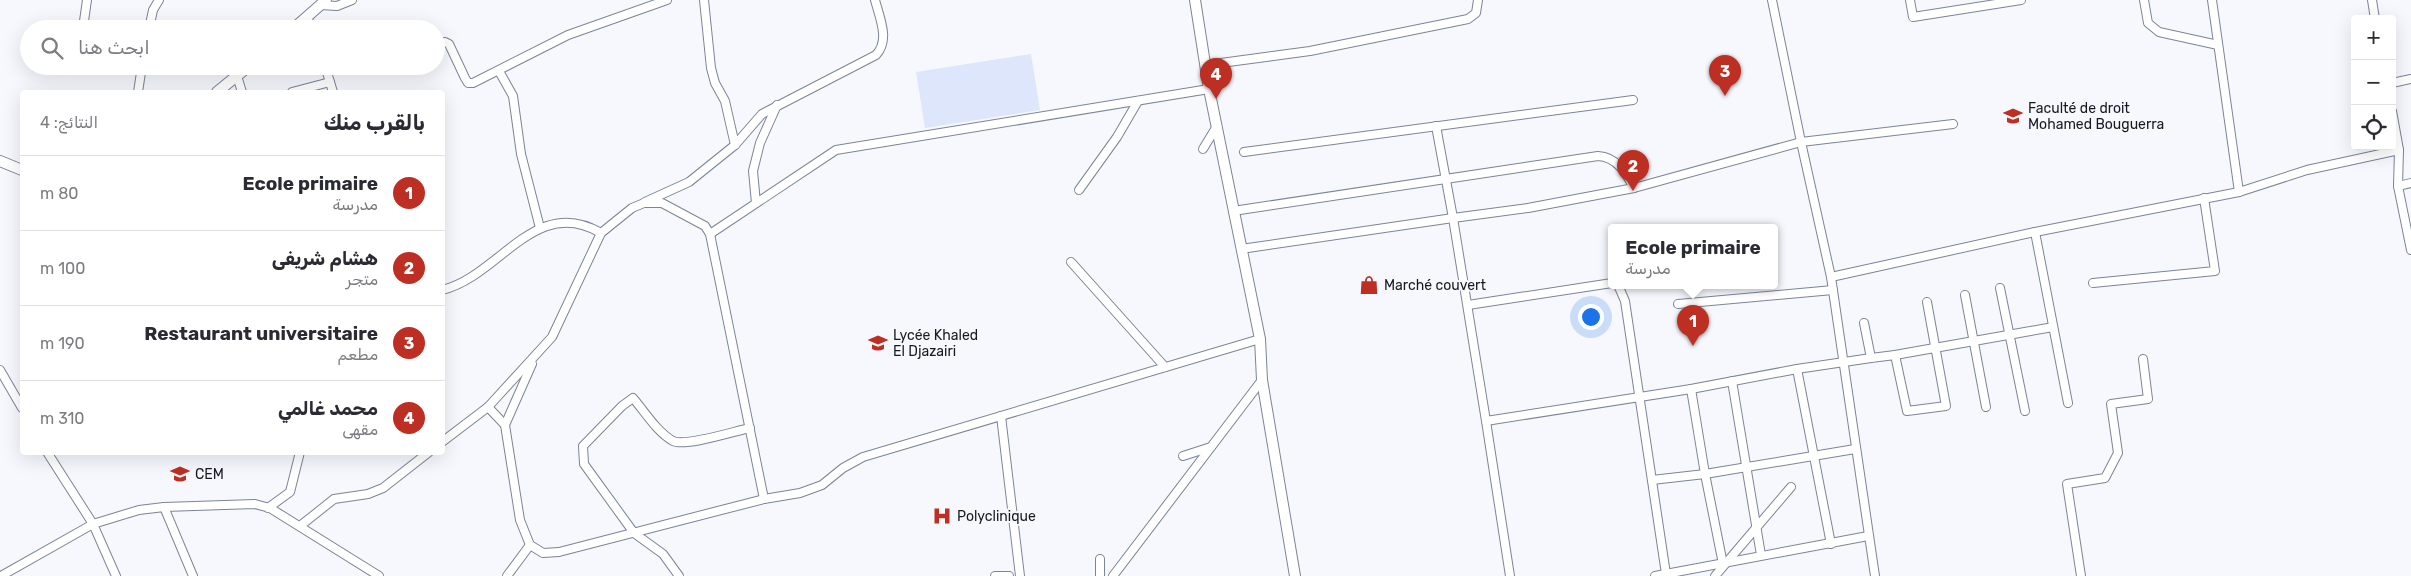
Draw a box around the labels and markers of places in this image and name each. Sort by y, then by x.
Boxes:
pin: 3 [1709,55,1741,96]
pin: 4 [1200,58,1232,99]
place label: Faculté de droit Mohamed Bouguerra [2028,100,2164,133]
school or university icon: Faculté de droit Mohamed Bouguerra [2002,105,2024,127]
pin: 2 [1617,150,1649,191]
shop icon: Marché couvert [1358,274,1380,296]
place label: Marché couvert [1384,277,1486,294]
pin: 1 [1677,305,1709,346]
place label: Lycée Khaled El Djazairi [893,327,978,360]
school or university icon: Lycée Khaled El Djazairi [867,332,889,354]
school or university icon: CEM [169,463,191,485]
place label: CEM [195,466,224,483]
hospital icon: Polyclinique [931,505,953,527]
place label: Polyclinique [957,508,1036,525]

